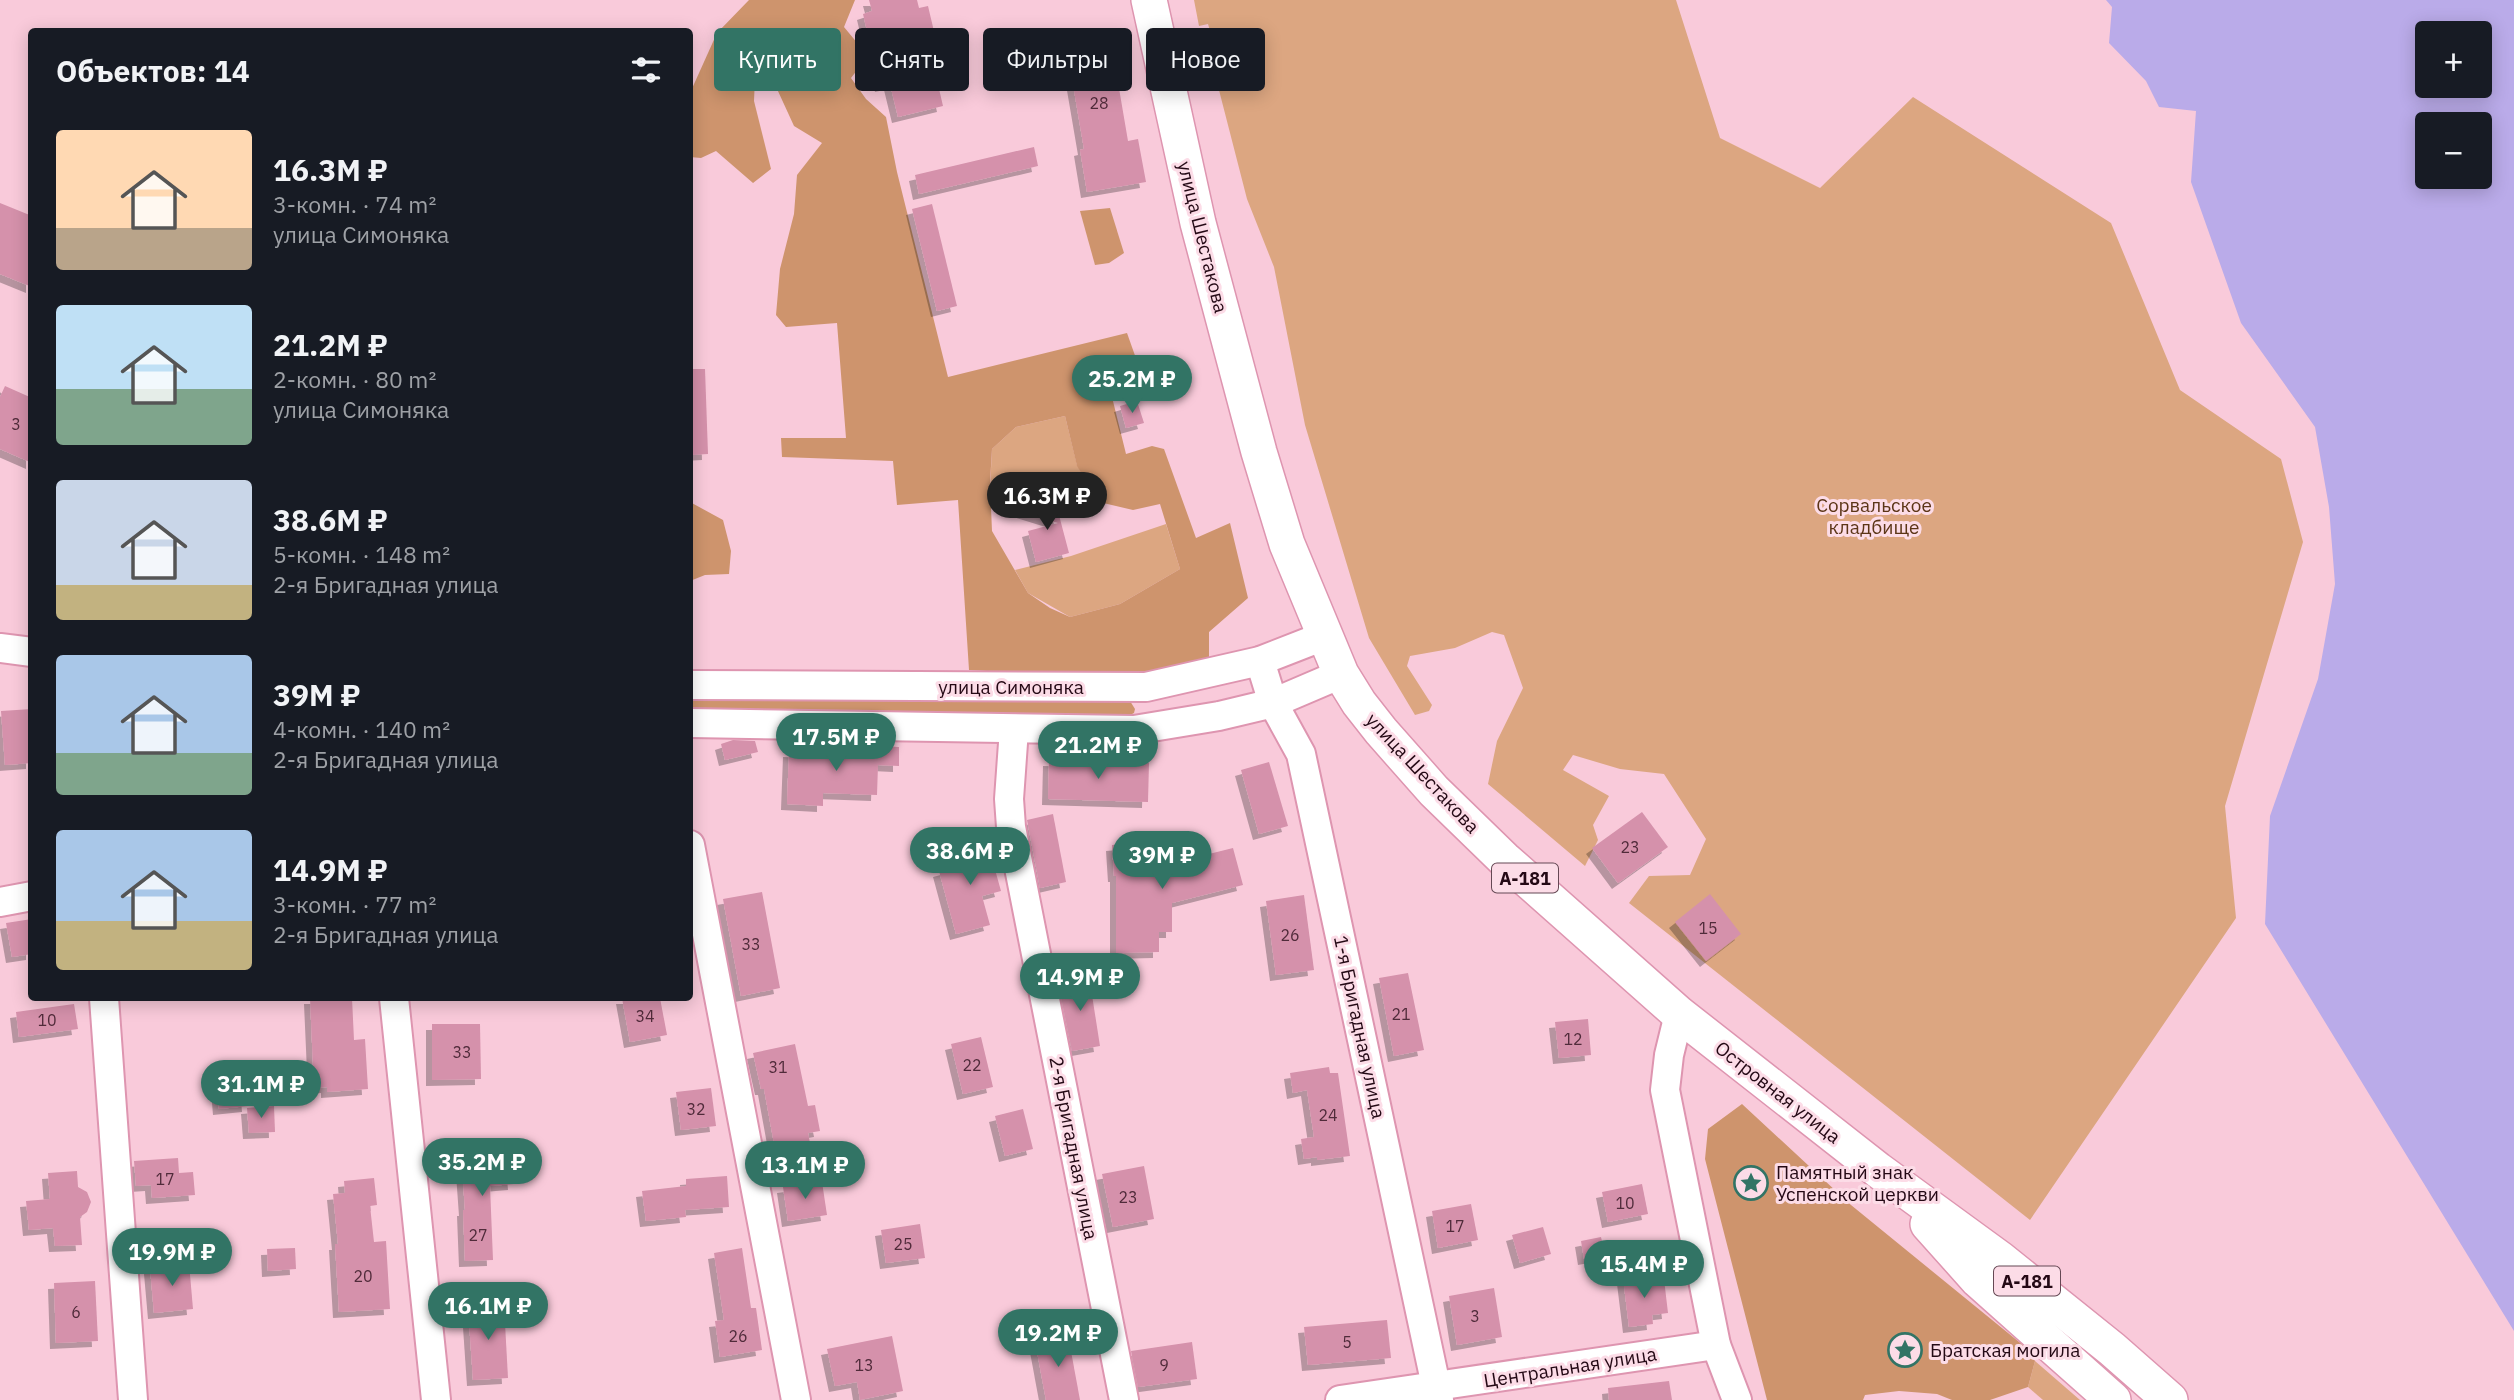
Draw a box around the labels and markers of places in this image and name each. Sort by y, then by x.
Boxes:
pin: 25.2M ₽ [1067,356,1197,415]
pin: 16.3M ₽ [982,472,1112,532]
pin: 17.5M ₽ [771,714,901,773]
pin: 21.2M ₽ [1033,722,1163,781]
pin: 38.6M ₽ [905,828,1035,887]
pin: 39M ₽ [1113,832,1211,891]
pin: 14.9M ₽ [1015,954,1145,1013]
pin: 31.1M ₽ [196,1060,326,1120]
pin: 35.2M ₽ [417,1138,547,1198]
pin: 13.1M ₽ [740,1142,870,1201]
place label: Памятный знак Успенской церкви [1776,1160,1939,1206]
place icon: Памятный знак Успенской церкви [1732,1164,1770,1202]
pin: 19.9M ₽ [107,1228,237,1288]
pin: 15.4M ₽ [1579,1240,1709,1300]
pin: 16.1M ₽ [423,1282,553,1342]
pin: 19.2M ₽ [993,1310,1123,1369]
place icon: Братская могила [1886,1331,1924,1369]
place label: Братская могила [1930,1338,2080,1362]

